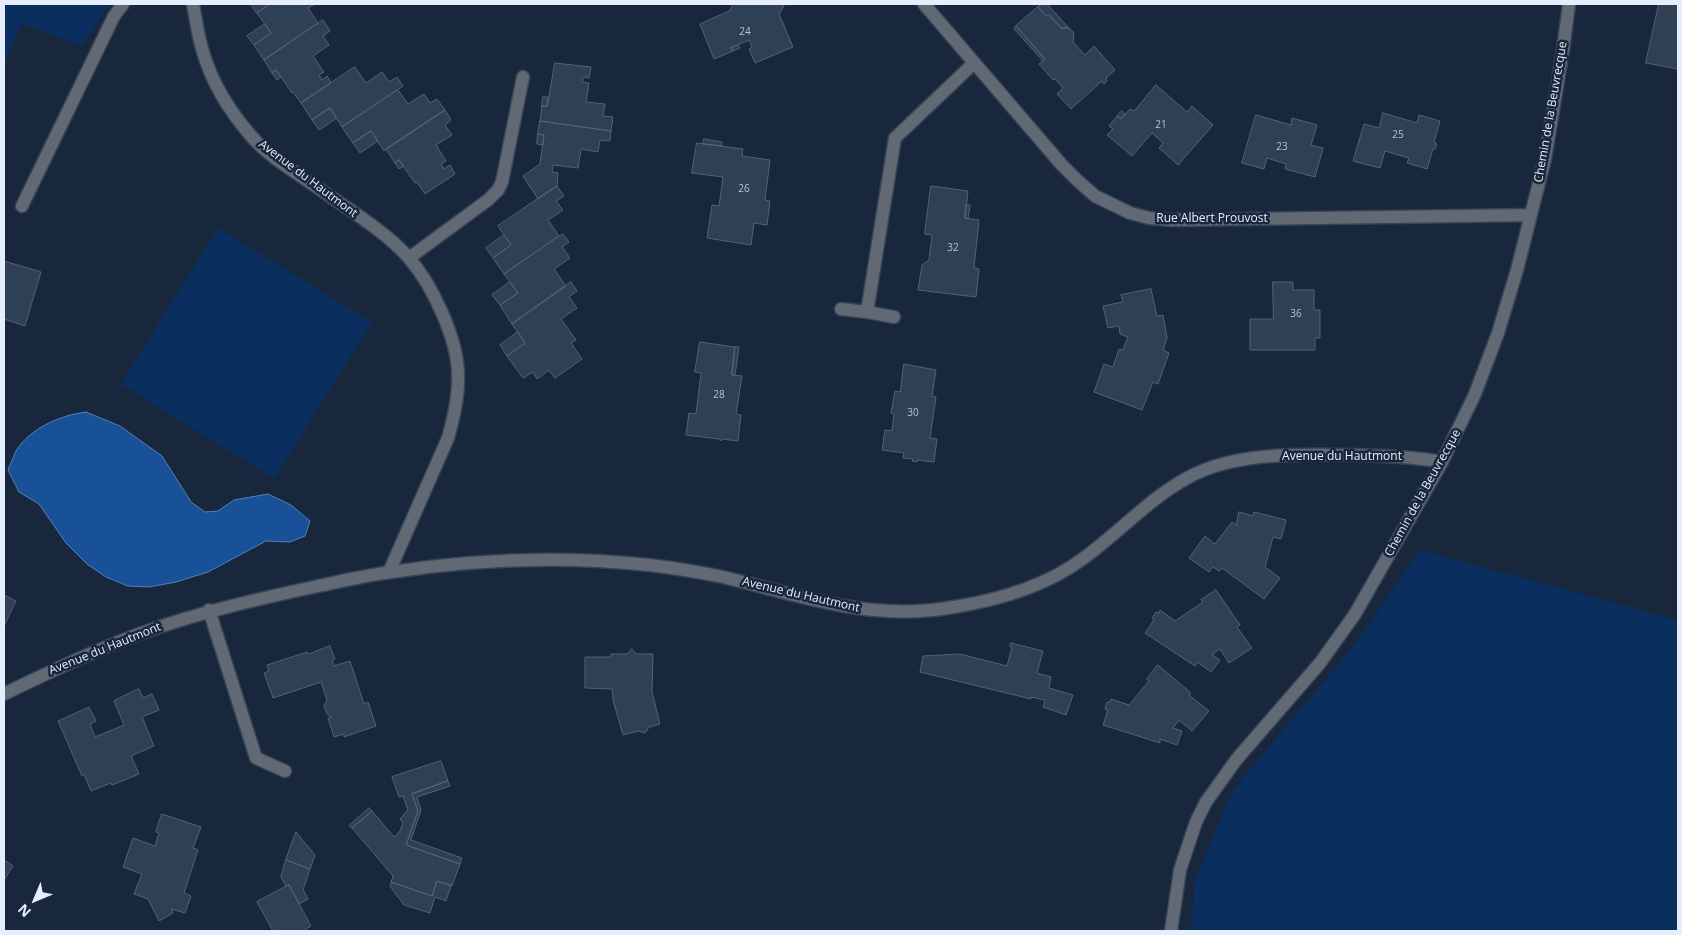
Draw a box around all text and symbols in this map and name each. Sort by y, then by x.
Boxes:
house number: 24 [739,26,751,38]
street label: Chemin de la Beuvrecque [1531,40,1571,184]
house number: 21 [1155,119,1167,131]
house number: 25 [1392,129,1404,141]
street label: Avenue du Hautmont [256,137,360,221]
house number: 23 [1276,141,1288,153]
house number: 26 [738,183,750,195]
street label: Rue Albert Prouvost [1156,212,1268,226]
house number: 32 [947,242,959,254]
house number: 36 [1290,308,1302,320]
house number: 28 [713,389,725,401]
house number: 30 [907,407,919,419]
street label: Chemin de la Beuvrecque [1382,427,1464,559]
street label: Avenue du Hautmont [1282,450,1402,464]
street label: Avenue du Hautmont [741,575,861,615]
street label: Avenue du Hautmont [47,620,163,678]
north arrow [10,875,60,925]
text: N [13,900,35,922]

